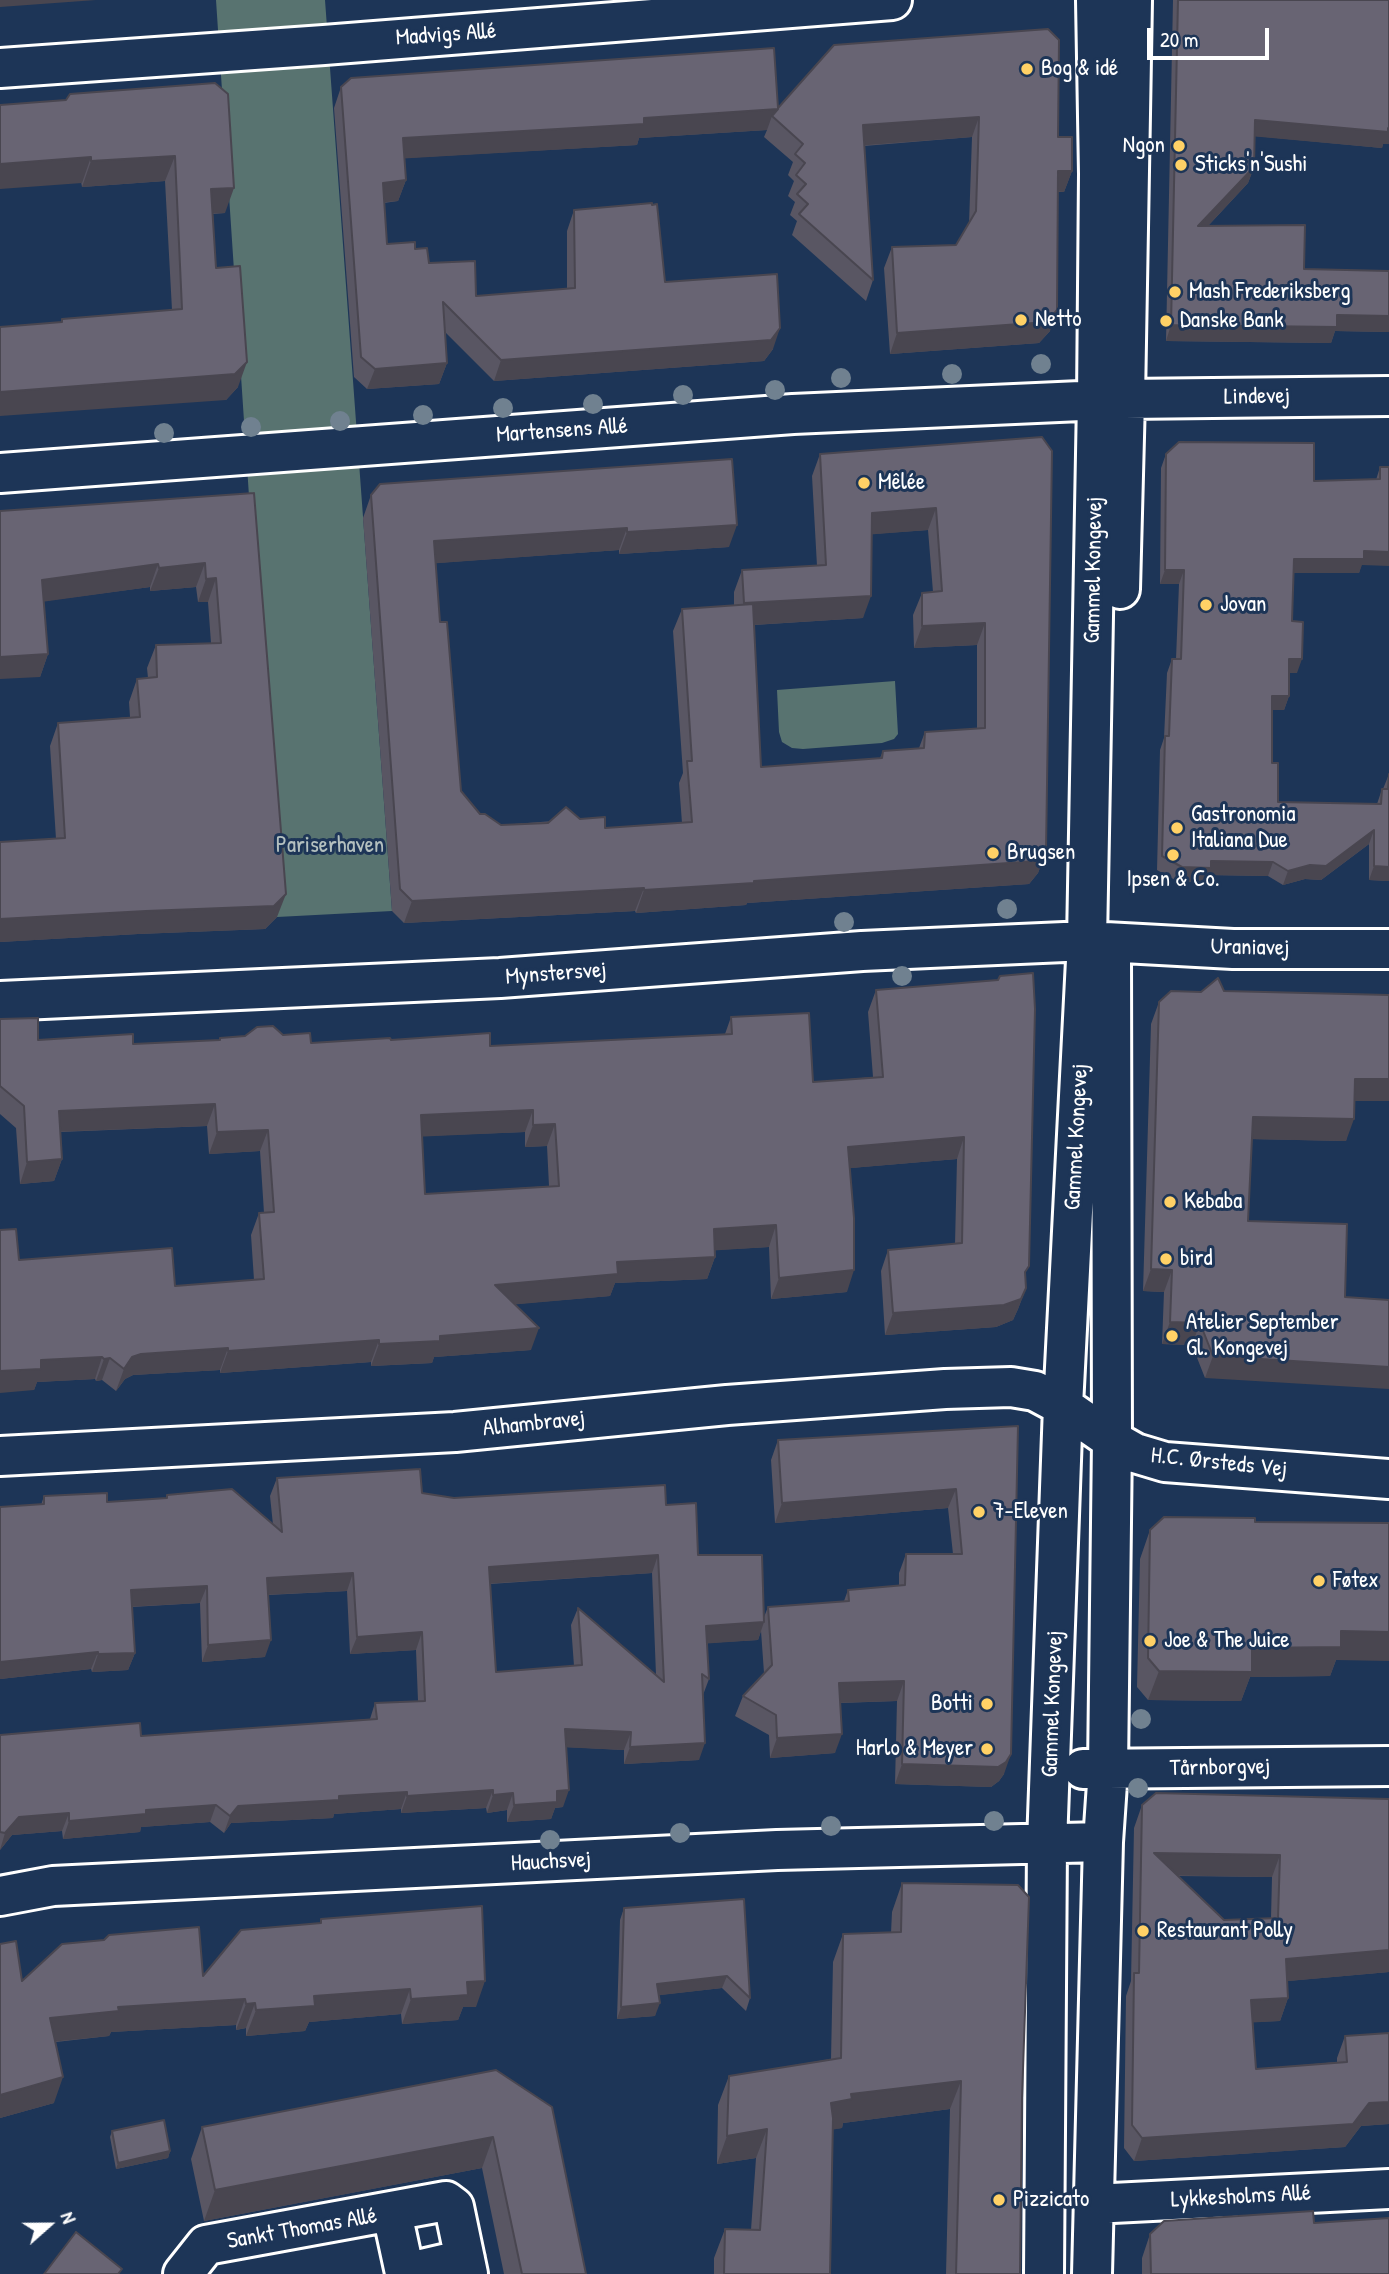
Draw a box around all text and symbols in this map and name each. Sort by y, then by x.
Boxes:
scale bar [1151,14,1274,58]
street label: Madvigs Allé [395,18,497,52]
text: 20 m [1160,25,1198,54]
place label: Bog & idé [1041,55,1118,83]
marker: Bog & idé [1019,61,1035,77]
place label: Ngon [1123,132,1165,160]
marker: Ngon [1171,138,1187,154]
place label: Sticks'n'Sushi [1195,151,1307,179]
marker: Sticks'n'Sushi [1173,157,1189,173]
place label: Mash Frederiksberg [1189,278,1350,306]
marker: Mash Frederiksberg [1167,284,1183,300]
place label: Netto [1035,306,1081,334]
place label: Danske Bank [1180,307,1284,335]
marker: Netto [1013,312,1029,328]
marker: Danske Bank [1158,313,1174,329]
street label: Lindevej [1224,383,1290,411]
street label: Martensens Allé [495,413,629,449]
place label: Mêlée [878,469,925,497]
marker: Mêlée [856,475,872,491]
street label: Gammel Kongevej [1079,496,1109,644]
place label: Jovan [1220,591,1266,619]
marker: Jovan [1198,597,1214,613]
place label: Gastronomia Italiana Due [1191,801,1295,855]
marker: Gastronomia Italiana Due [1169,820,1185,836]
park label: Pariserhaven [276,832,384,860]
place label: Brugsen [1007,839,1075,867]
marker: Brugsen [985,845,1001,861]
marker: Ipsen & Co. [1165,847,1181,863]
place label: Ipsen & Co. [1126,866,1220,894]
street label: Uraniavej [1210,934,1290,962]
street label: Mynstersvej [505,957,607,991]
street label: Gammel Kongevej [1059,1063,1095,1211]
place label: Kebaba [1184,1188,1242,1216]
marker: Kebaba [1162,1194,1178,1210]
place label: bird [1180,1245,1212,1273]
marker: bird [1158,1251,1174,1267]
place label: Atelier September Gl. Kongevej [1186,1309,1339,1363]
marker: Atelier September Gl. Kongevej [1164,1328,1180,1344]
street label: Alhambravej [481,1405,587,1443]
street label: H.C. Ørsteds Vej [1149,1442,1289,1484]
place label: 7-Eleven [993,1498,1068,1526]
marker: 7-Eleven [971,1504,987,1520]
place label: Føtex [1333,1567,1379,1595]
marker: Føtex [1311,1573,1327,1589]
place label: Joe & The Juice [1164,1627,1290,1655]
street label: Gammel Kongevej [1037,1630,1069,1778]
marker: Joe & The Juice [1142,1633,1158,1649]
place label: Botti [931,1690,973,1718]
marker: Botti [979,1696,995,1712]
place label: Harlo & Meyer [856,1735,973,1763]
marker: Harlo & Meyer [979,1741,995,1757]
street label: Tårnborgvej [1169,1753,1271,1783]
street label: Hauchsvej [510,1846,592,1878]
place label: Restaurant Polly [1157,1917,1293,1945]
marker: Restaurant Polly [1135,1923,1151,1939]
street label: Lykkesholms Allé [1170,2180,1312,2214]
place label: Pizzicato [1013,2186,1089,2214]
north arrow [14,2190,84,2260]
marker: Pizzicato [991,2192,1007,2208]
street label: Sankt Thomas Allé [225,2202,379,2256]
text: N [55,2208,83,2227]

